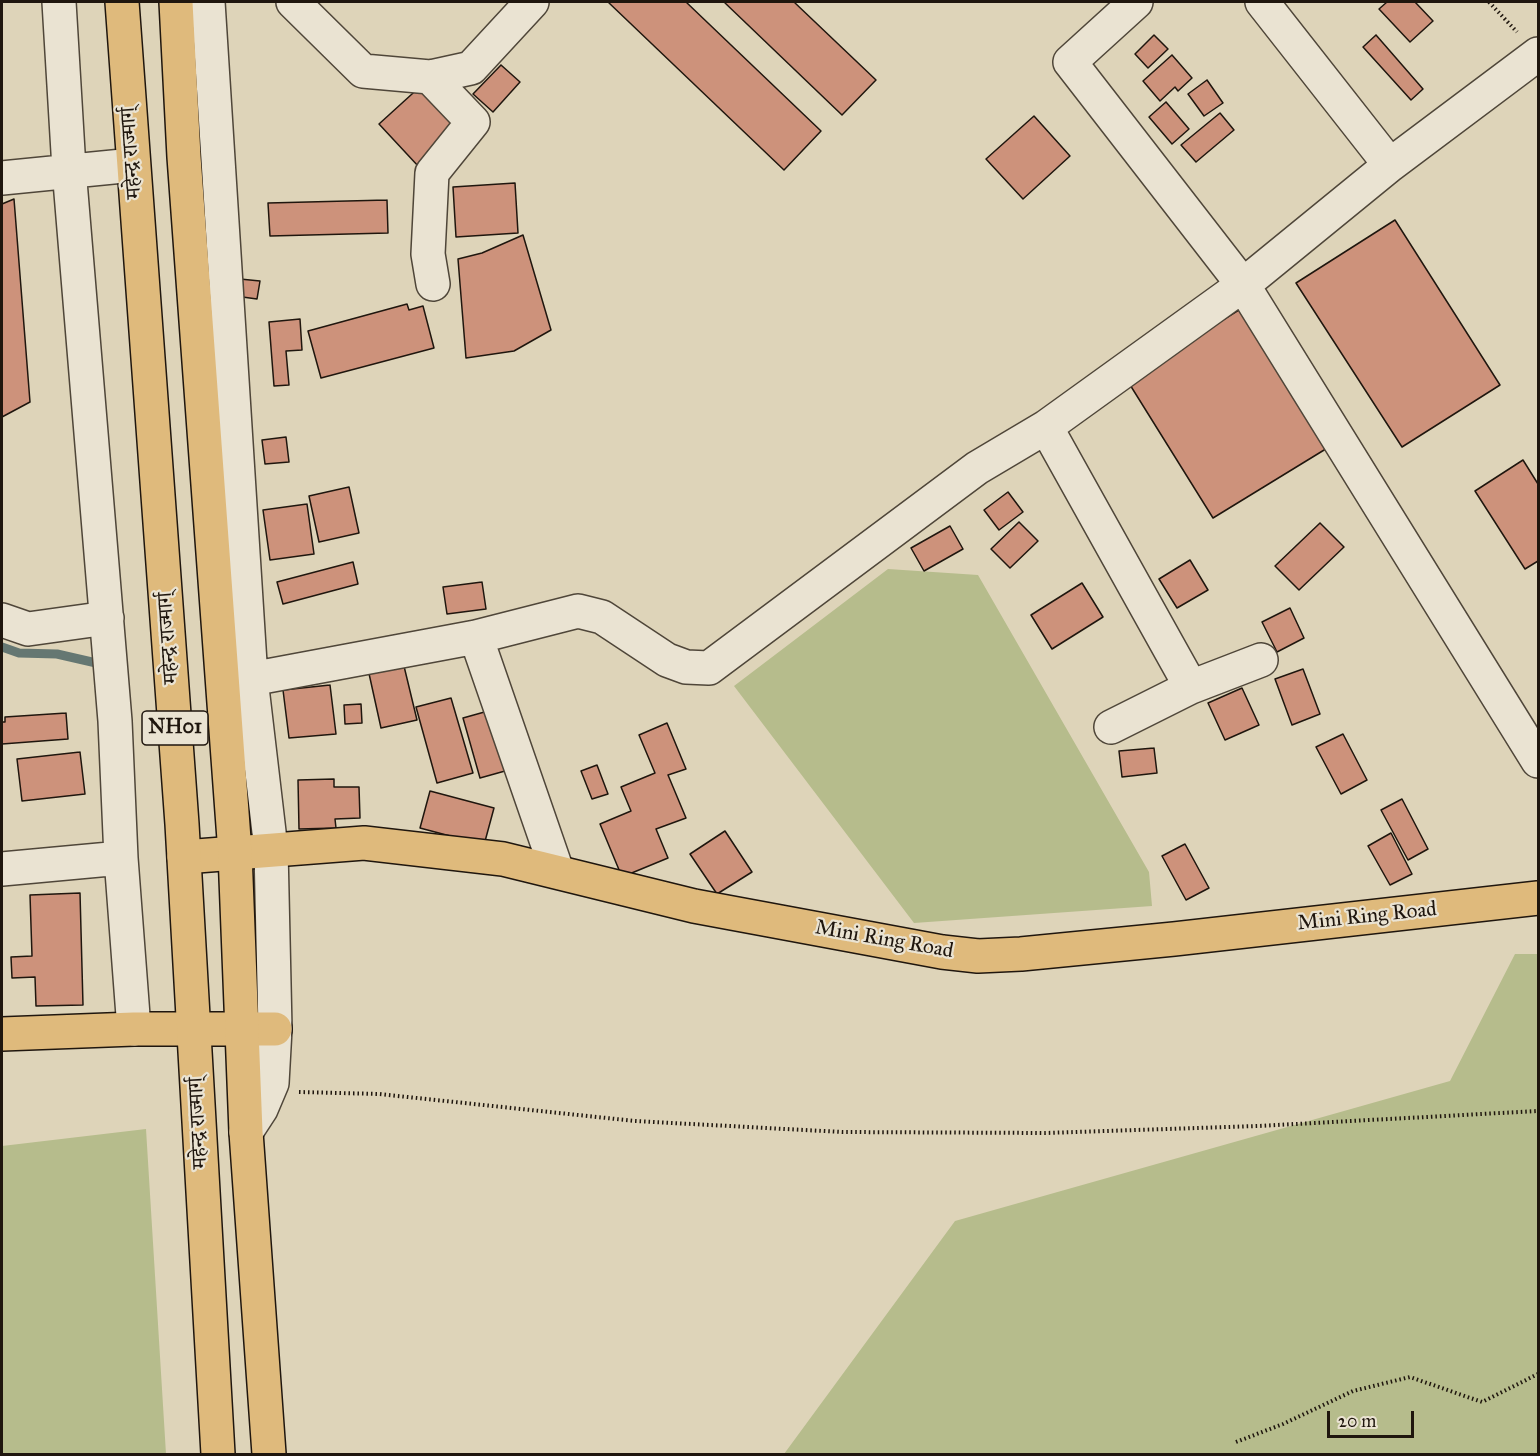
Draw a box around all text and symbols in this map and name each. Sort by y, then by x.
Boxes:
street label: महेन्द्र राज्मार्ग् [116,106,148,200]
street label: महेन्द्र राज्मार्ग् [153,591,185,685]
road number: NH01 [142,711,208,745]
street label: Mini Ring Road [1296,897,1438,937]
street label: Mini Ring Road [813,915,955,965]
street label: महेन्द्र राज्मार्ग् [184,1076,214,1170]
scale bar [1330,1399,1417,1437]
text: 20 m [1338,1410,1376,1432]

